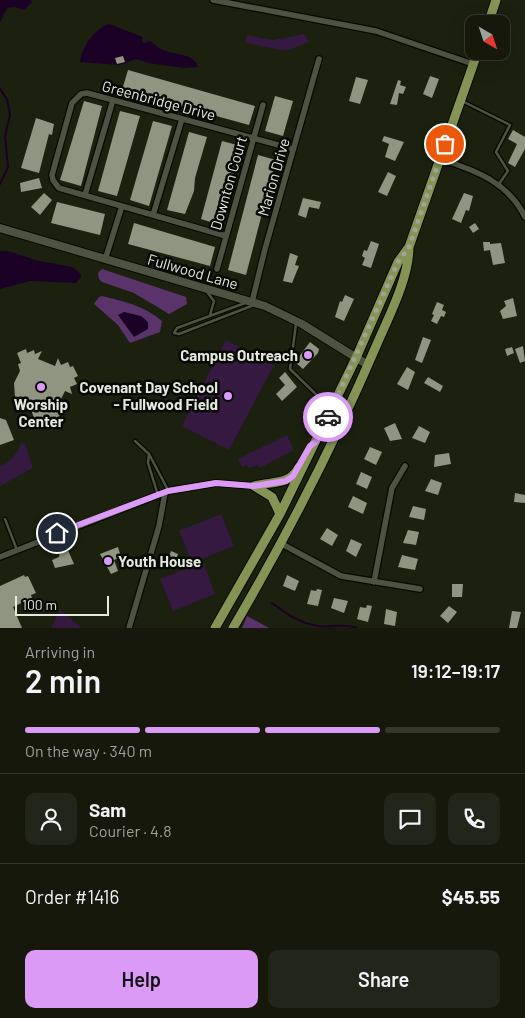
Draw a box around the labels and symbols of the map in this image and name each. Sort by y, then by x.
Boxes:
north arrow [465,15,510,60]
street label: Greenbridge Drive [100,76,218,124]
pin [424,123,466,165]
street label: Downton Court [206,134,250,232]
street label: Marion Drive [253,136,293,218]
street label: Fullwood Lane [146,249,240,293]
place label: Campus Outreach [180,346,298,364]
marker: Campus Outreach [302,349,314,361]
place label: Covenant Day School - Fullwood Field [79,378,218,413]
marker: Worship Center [35,381,47,393]
marker: Covenant Day School - Fullwood Field [222,390,234,402]
courier [303,392,353,442]
place label: Worship Center [14,395,68,430]
pin [36,512,78,554]
place label: Youth House [118,552,201,570]
marker: Youth House [102,555,114,567]
scale bar [15,593,109,616]

